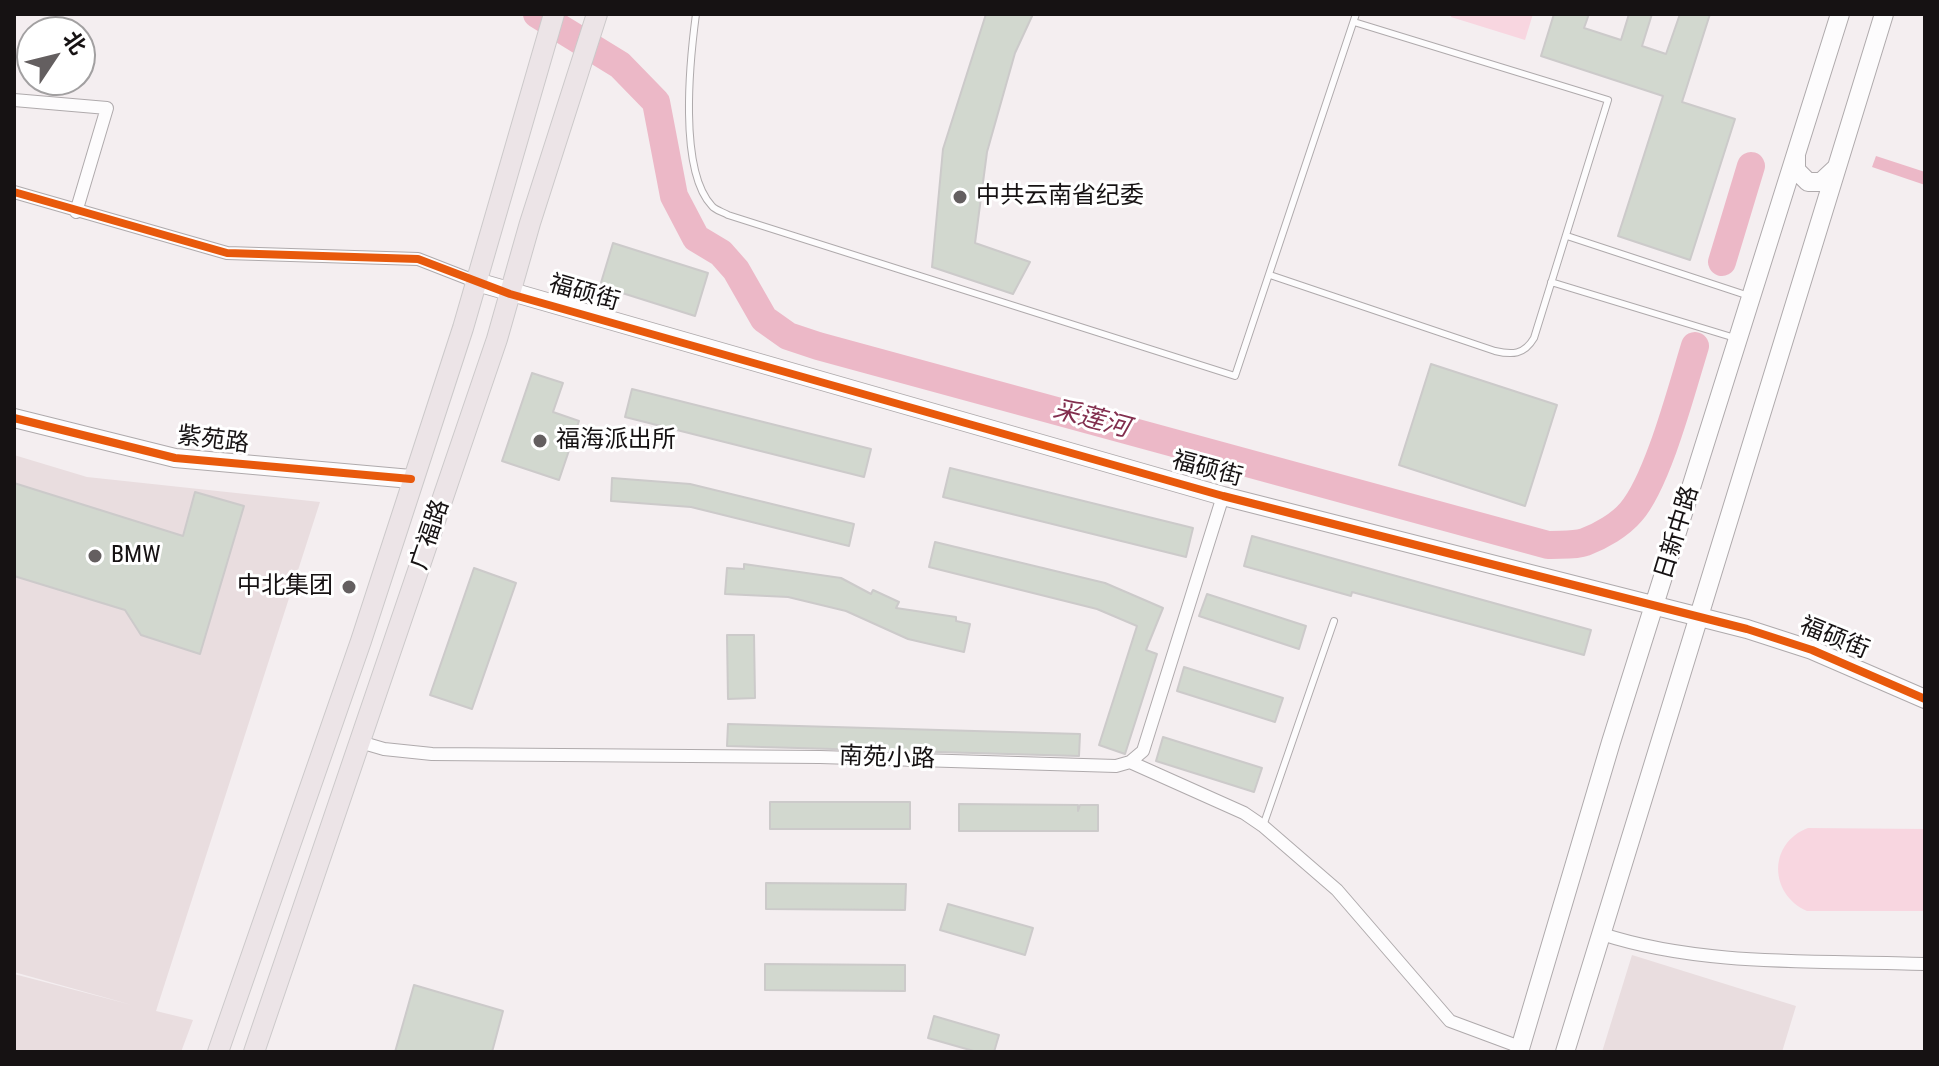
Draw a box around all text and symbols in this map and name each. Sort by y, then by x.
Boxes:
north arrow [16,16,96,96]
text: 北 [58,27,91,59]
place label: 中共云南省纪委 [976,183,1144,211]
marker: 中共云南省纪委 [951,188,969,206]
street label: 福硕街 [545,270,623,318]
water label: 采莲河 [1049,395,1133,445]
street label: 紫苑路 [176,422,250,460]
place label: 福海派出所 [556,427,676,455]
marker: 福海派出所 [531,432,549,450]
street label: 福硕街 [1168,447,1246,493]
street label: 日新中路 [1650,483,1706,583]
street label: 广福路 [406,496,456,574]
place label: BMW [111,542,161,570]
marker: BMW [86,547,104,565]
place label: 中北集团 [237,573,333,601]
marker: 中北集团 [340,578,358,596]
street label: 福硕街 [1795,612,1873,666]
street label: 南苑小路 [839,743,935,775]

